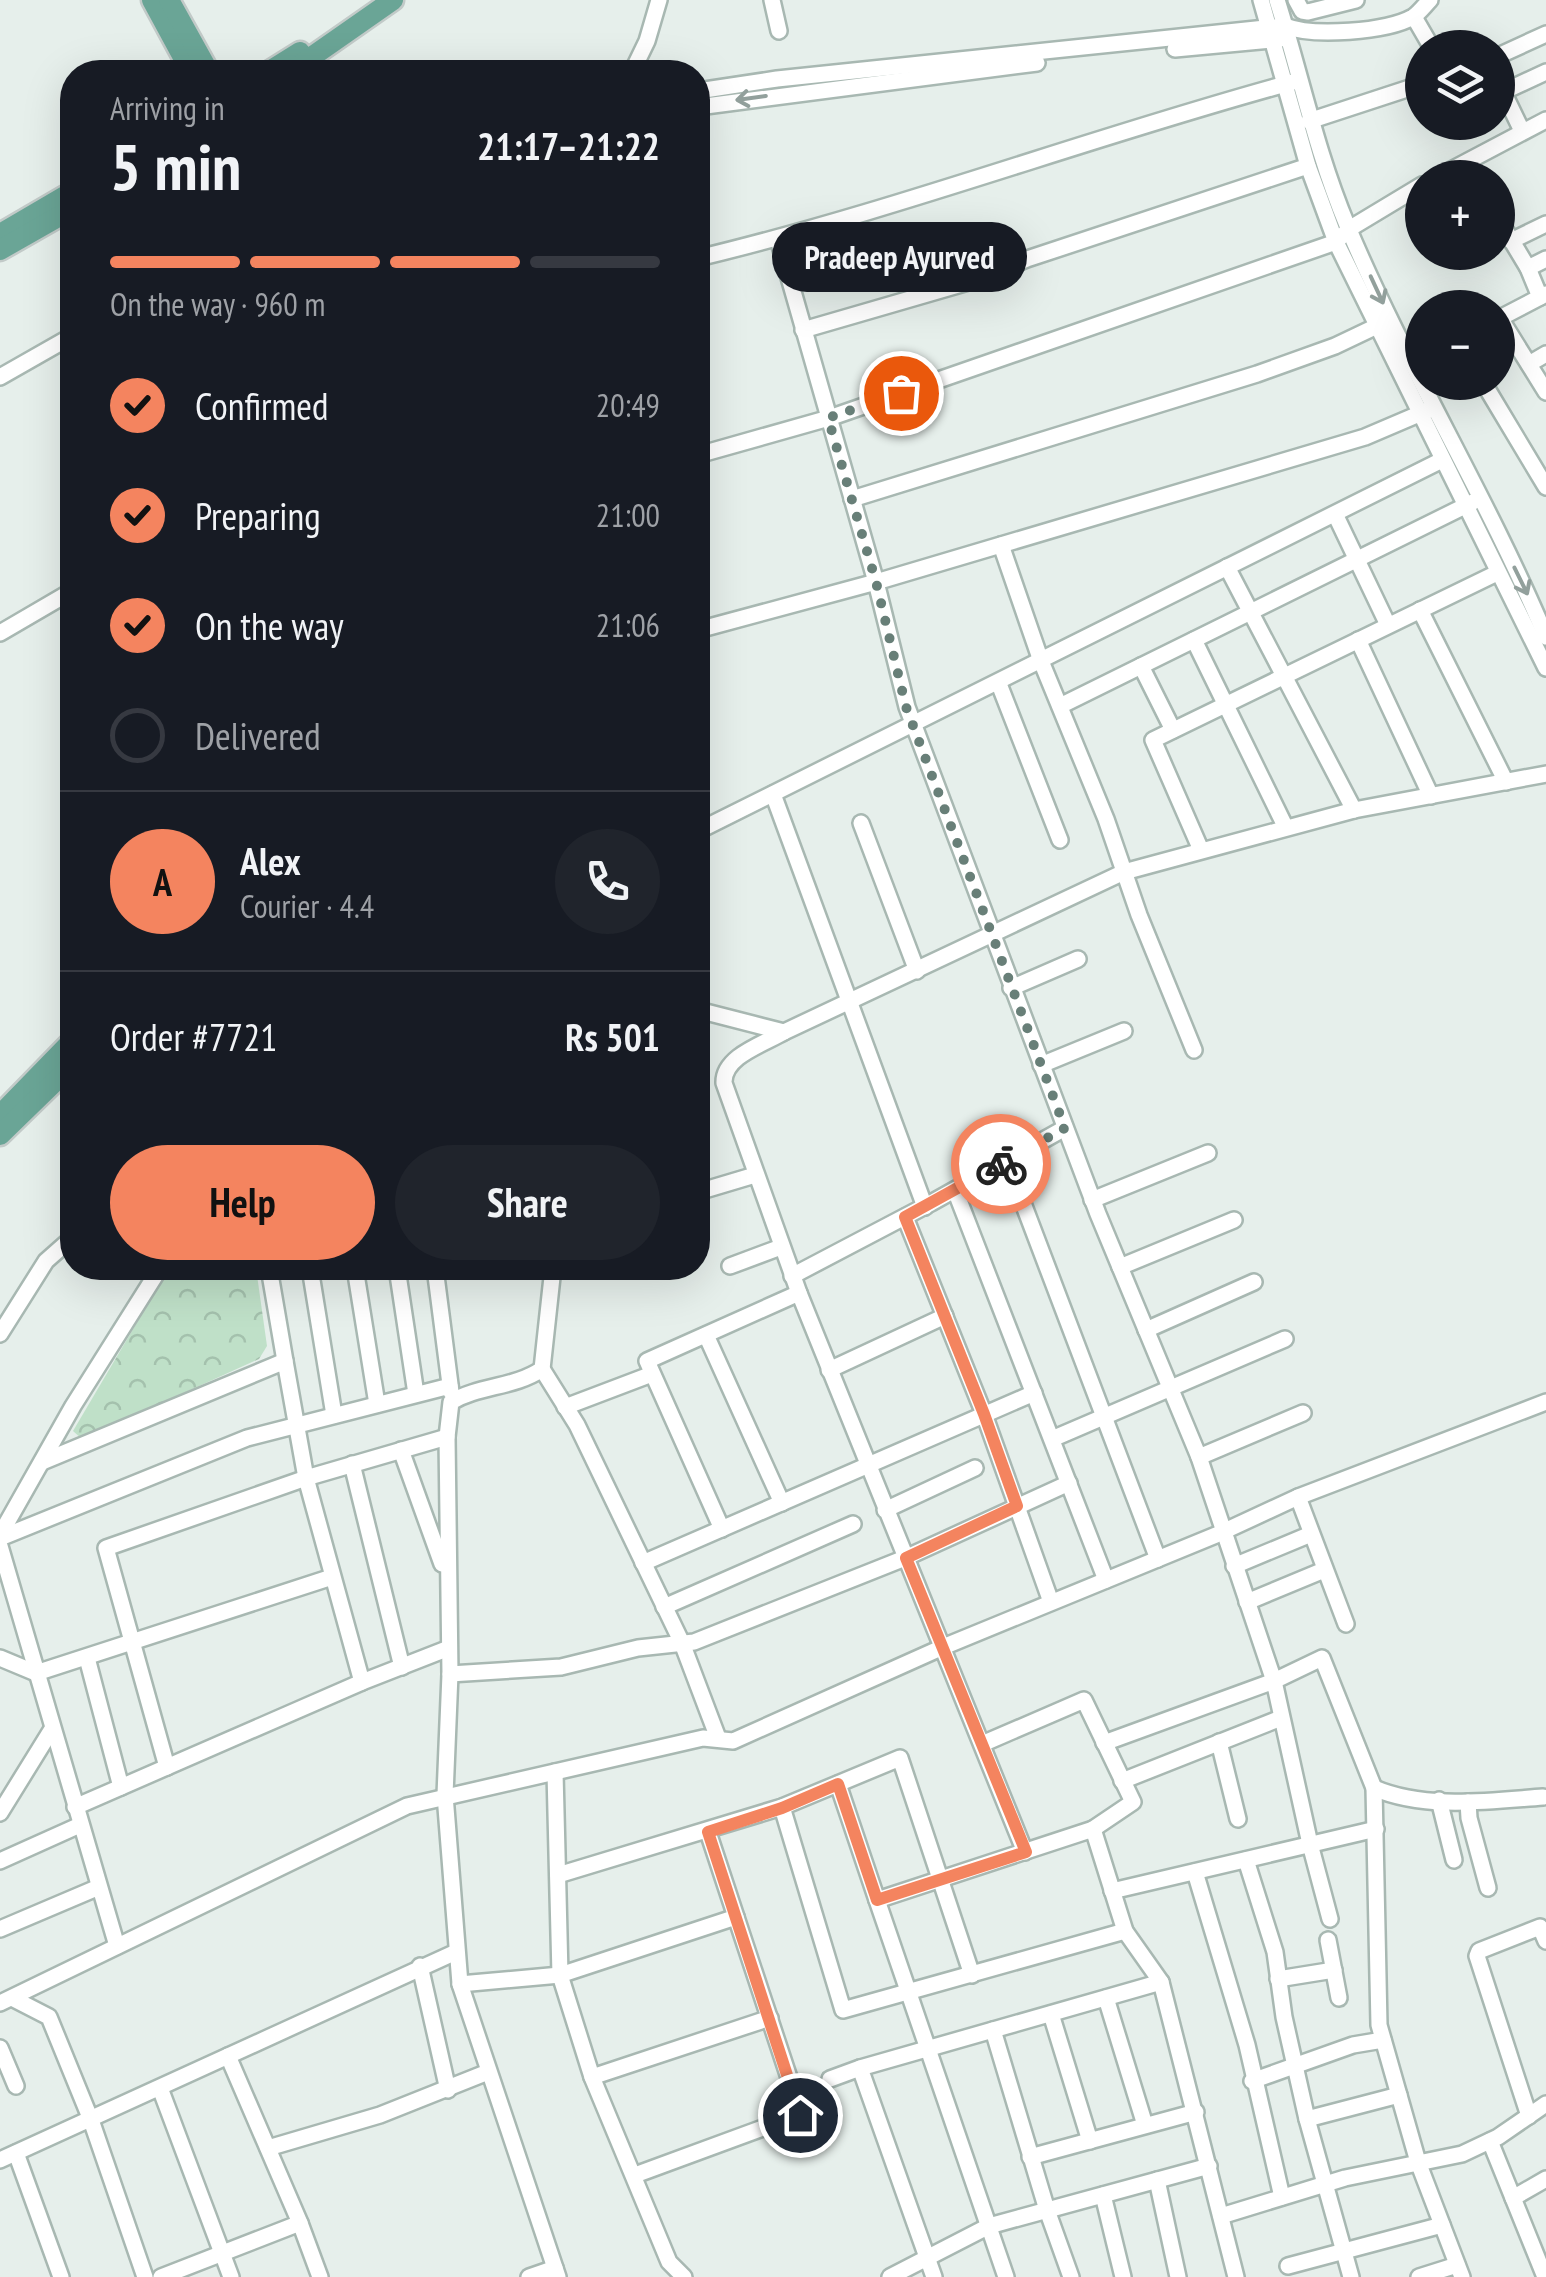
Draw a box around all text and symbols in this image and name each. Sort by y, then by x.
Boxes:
map controls [1405,30,1515,400]
button: layers [1405,30,1515,140]
text: Arriving in [110,87,225,129]
one-way arrow [735,90,768,108]
text: 21:17–21:22 [477,121,660,170]
text: 5 min [110,124,241,208]
button: + [1405,160,1515,270]
callout: Pradeep Ayurved [774,223,1028,293]
text: Pradeep Ayurved [805,236,995,278]
one-way arrow [1369,274,1388,304]
text: On the way · 960 m [110,283,325,325]
button: − [1405,290,1515,400]
pin [859,351,944,436]
icon: bag [874,366,929,421]
icon: check [110,378,165,433]
text: Confirmed [195,381,328,430]
text: 20:49 [596,384,660,426]
icon: check [110,488,165,543]
text: Preparing [195,491,321,540]
text: 21:00 [596,494,660,536]
one-way arrow [1512,566,1531,596]
icon: check [110,598,165,653]
text: On the way [195,601,343,650]
text: 21:06 [596,604,660,646]
text: Delivered [195,711,321,760]
button: phone [555,829,660,934]
text: Alex [240,836,301,885]
text: A [153,857,172,906]
text: Courier · 4.4 [240,885,374,927]
text: Order #7721 [110,1012,277,1061]
text: Rs 501 [565,1012,660,1061]
courier [951,1114,1051,1214]
icon: bike [974,1137,1029,1192]
button: Help [110,1145,375,1260]
button: Share [395,1145,660,1260]
pin [758,2073,843,2158]
icon: home [773,2088,828,2143]

